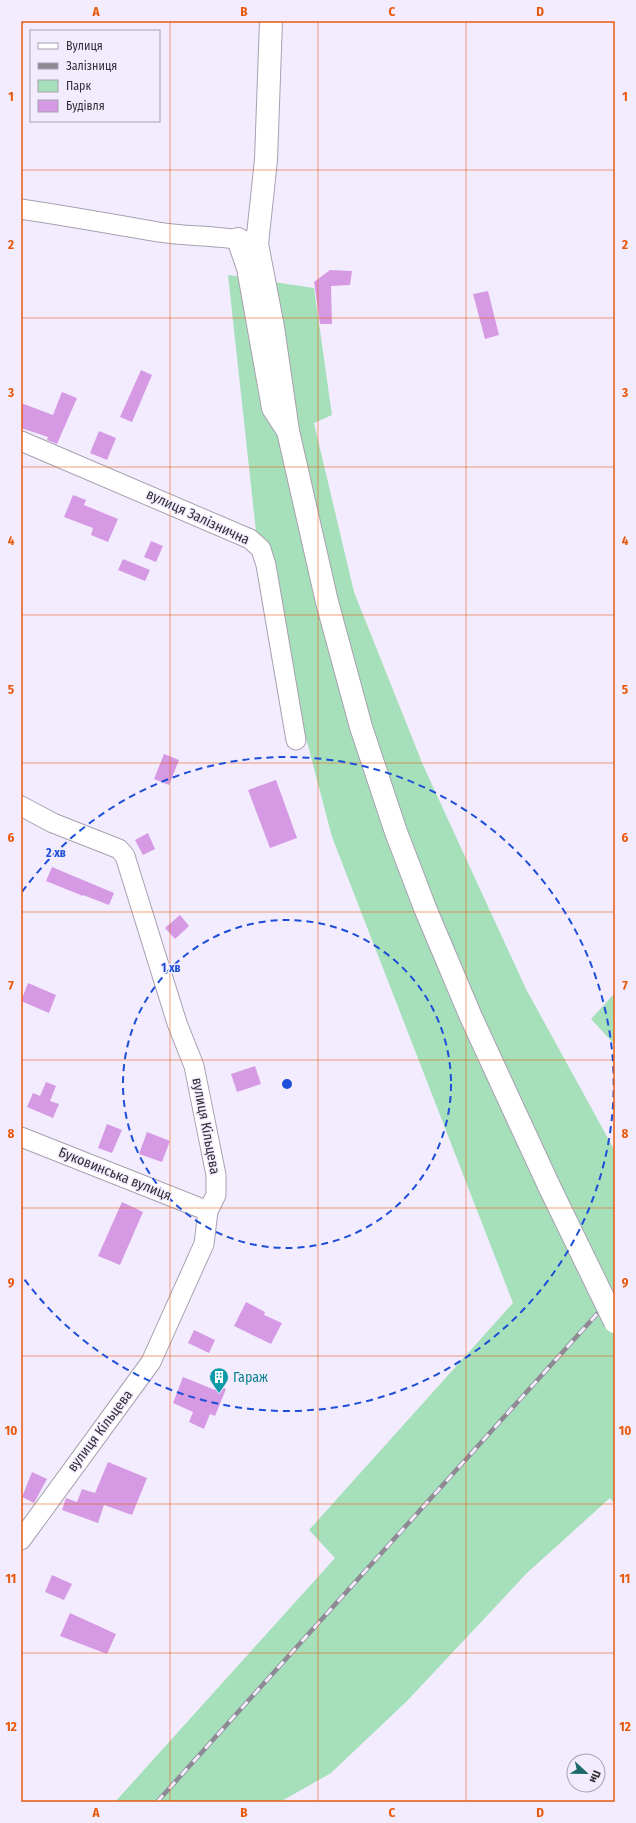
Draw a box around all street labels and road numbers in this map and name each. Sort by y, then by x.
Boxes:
street label: вулиця Залізнична [144,486,252,548]
street label: вулиця Кільцева [188,1076,224,1176]
street label: Буковинська вулиця [56,1144,174,1204]
street label: вулиця Кільцева [64,1387,136,1475]

